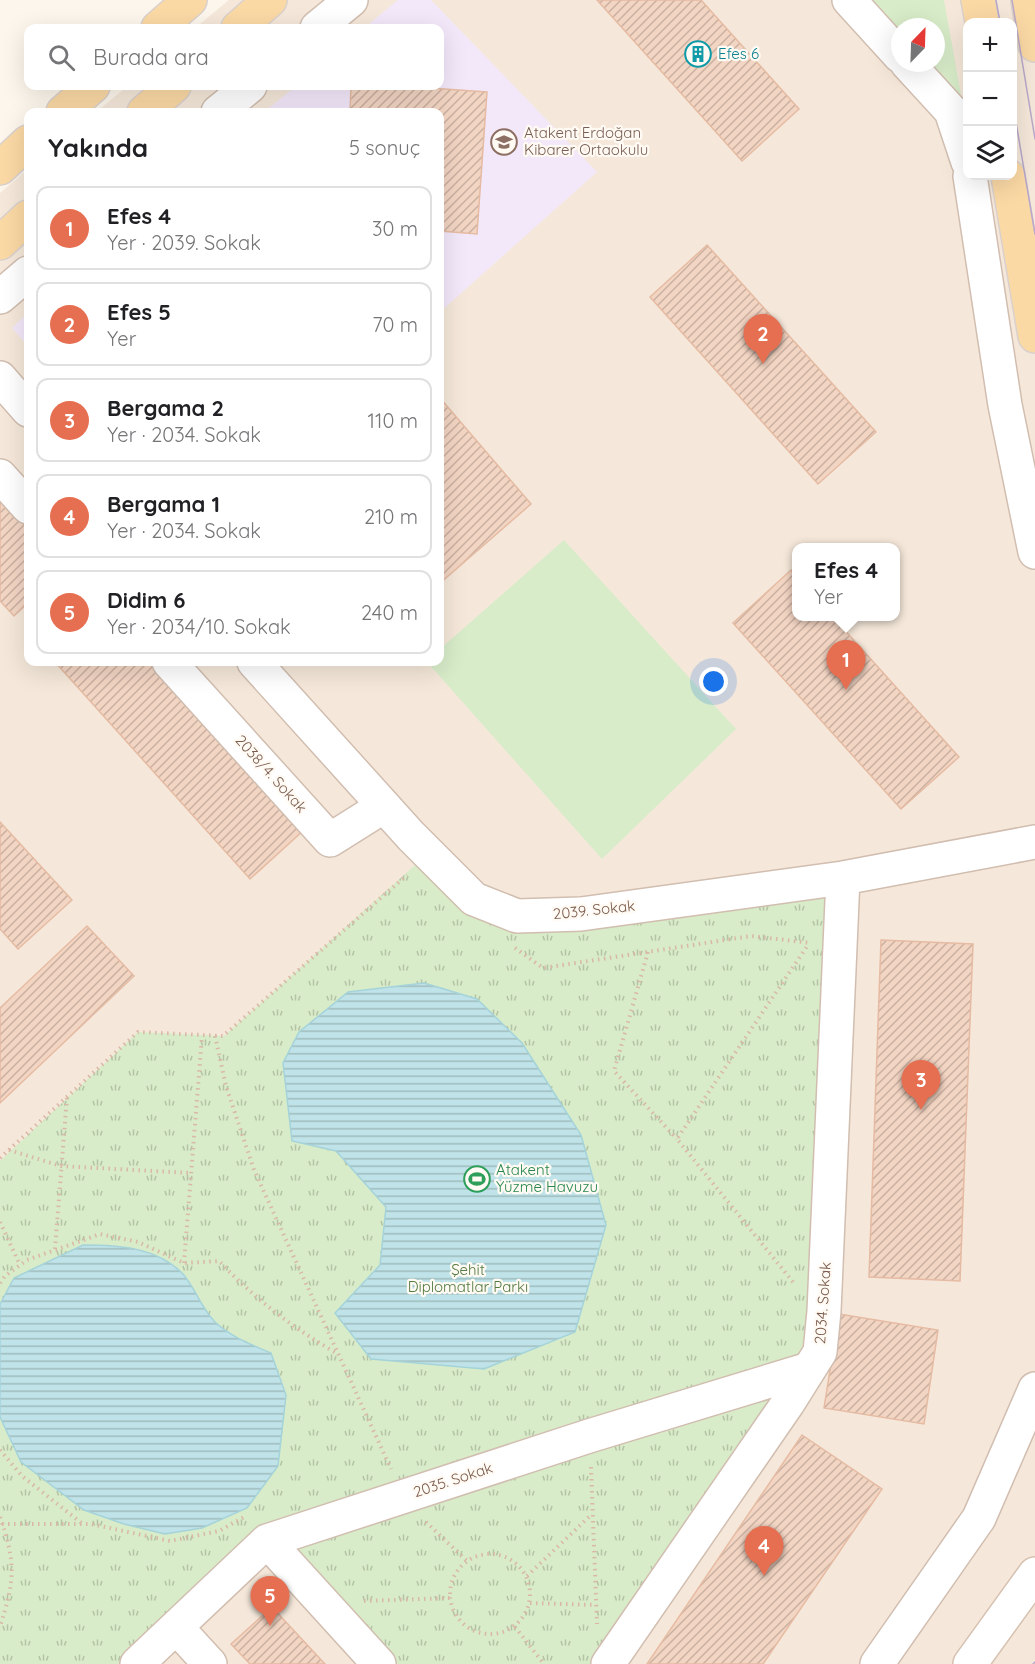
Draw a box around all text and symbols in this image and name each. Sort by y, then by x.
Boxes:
north arrow [891,18,945,72]
map controls [963,18,1017,180]
button: + [963,18,1017,72]
search box [24,24,444,90]
building icon: Efes 6 [683,39,713,69]
icon: search [45,41,78,74]
text: Burada ara [93,43,209,71]
place label: Efes 6 [718,44,759,63]
button: − [963,72,1017,126]
place label: Atakent Erdoğan Kibarer Ortaokulu [524,123,648,159]
button: layers [963,126,1017,180]
school or university icon: Atakent Erdoğan Kibarer Ortaokulu [489,127,519,157]
text: Yakında [48,131,148,164]
text: 5 sonuç [349,135,420,160]
text: Efes 4 [107,202,171,230]
text: 1 [66,216,73,241]
text: 30 m [372,216,418,241]
text: Yer · 2039. Sokak [107,230,261,255]
text: Efes 5 [107,298,171,326]
text: 2 [64,312,75,337]
text: 70 m [372,312,418,337]
pin: 2 [744,314,783,364]
text: Yer [107,326,136,351]
text: Bergama 2 [107,394,224,422]
text: 3 [64,408,75,433]
text: 110 m [368,408,418,433]
text: Yer · 2034. Sokak [107,422,261,447]
text: Bergama 1 [107,490,220,518]
text: 4 [64,504,75,529]
text: 210 m [364,504,418,529]
text: Yer · 2034. Sokak [107,518,261,543]
popup [792,543,900,621]
text: Efes 4 [814,556,878,584]
text: Yer [814,584,843,609]
text: Didim 6 [107,586,186,614]
text: 5 [64,600,75,625]
text: 240 m [361,600,418,625]
text: Yer · 2034/10. Sokak [107,614,291,639]
pin: 1 [826,640,866,690]
your location [699,667,728,696]
street label: 2038/4. Sokak [231,731,311,817]
street label: 2039. Sokak [552,896,636,923]
pin: 3 [902,1060,940,1110]
place label: Atakent Yüzme Havuzu [496,1160,598,1196]
sports icon: Atakent Yüzme Havuzu [462,1164,492,1194]
park label: Şehit Diplomatlar Parkı [408,1260,528,1296]
street label: 2034. Sokak [810,1261,835,1345]
street label: 2035. Sokak [411,1458,495,1501]
pin: 4 [744,1526,783,1576]
pin: 5 [250,1576,290,1626]

